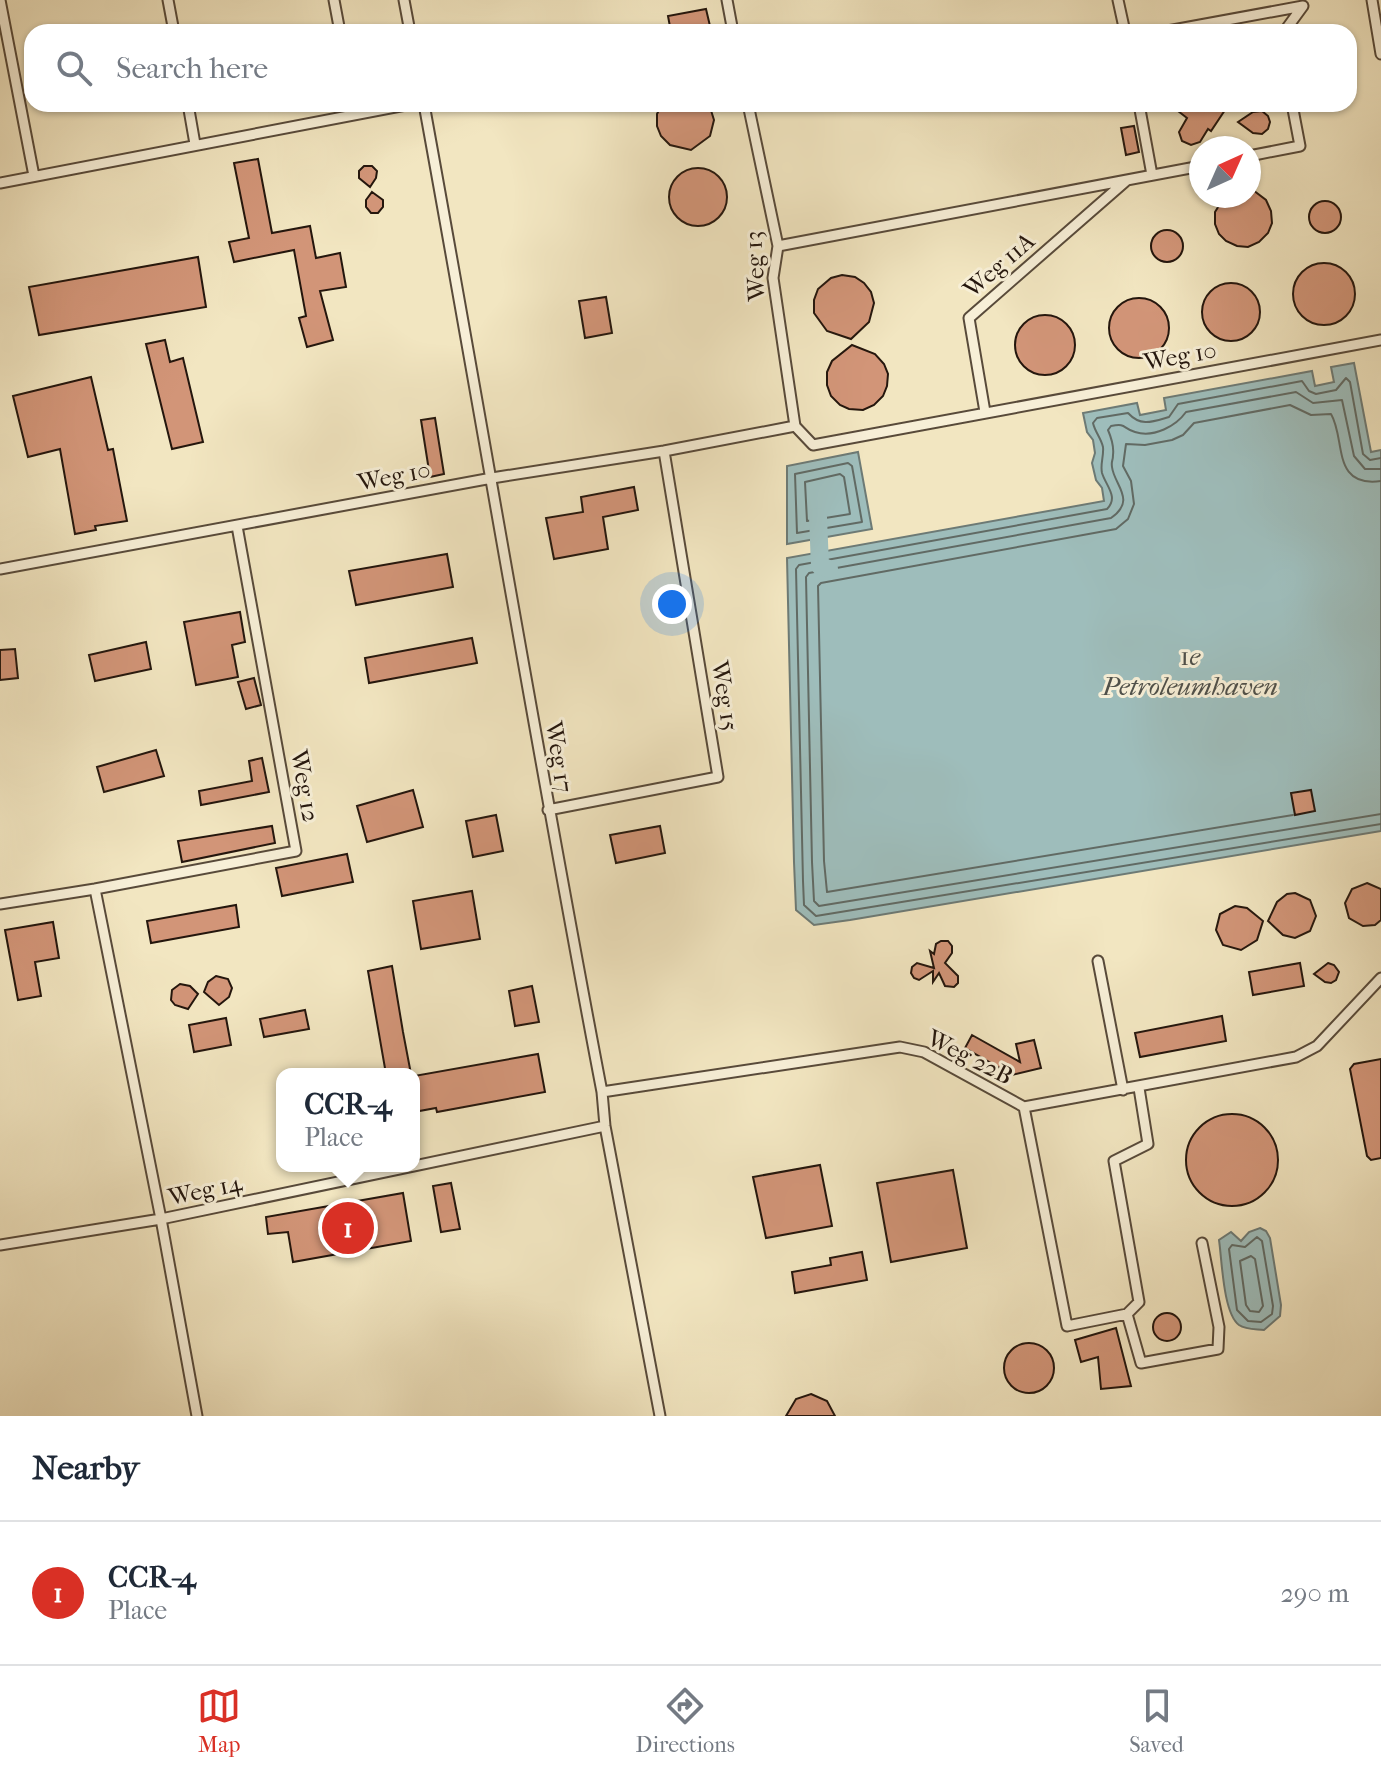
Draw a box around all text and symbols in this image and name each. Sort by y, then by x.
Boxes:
search box [24,24,1357,112]
icon: search [52,46,96,90]
text: Search here [116,51,268,86]
north arrow [1189,136,1261,208]
street label: Weg 11A [957,226,1040,304]
street label: Weg 13 [739,230,771,303]
street label: Weg 10 [1140,336,1219,376]
street label: Weg 10 [354,455,433,497]
your location [652,584,692,624]
water label: 1e Petroleumhaven [1101,641,1278,702]
street label: Weg 15 [705,658,744,733]
street label: Weg 17 [539,718,578,795]
street label: Weg 12 [285,747,325,824]
street label: Weg 22B [922,1023,1017,1090]
popup [276,1068,420,1172]
text: CCR-4 [304,1087,392,1122]
text: Place [304,1122,363,1153]
street label: Weg 14 [165,1168,245,1212]
pin: 1 [322,1198,374,1258]
text: Nearby [32,1448,139,1488]
text: CCR-4 [108,1560,196,1595]
text: 1 [53,1578,63,1609]
text: 290 m [1280,1578,1349,1609]
text: Place [108,1595,167,1626]
tab: Map [197,1684,241,1758]
tab: Directions [636,1684,735,1758]
tab: Saved [1129,1684,1184,1758]

